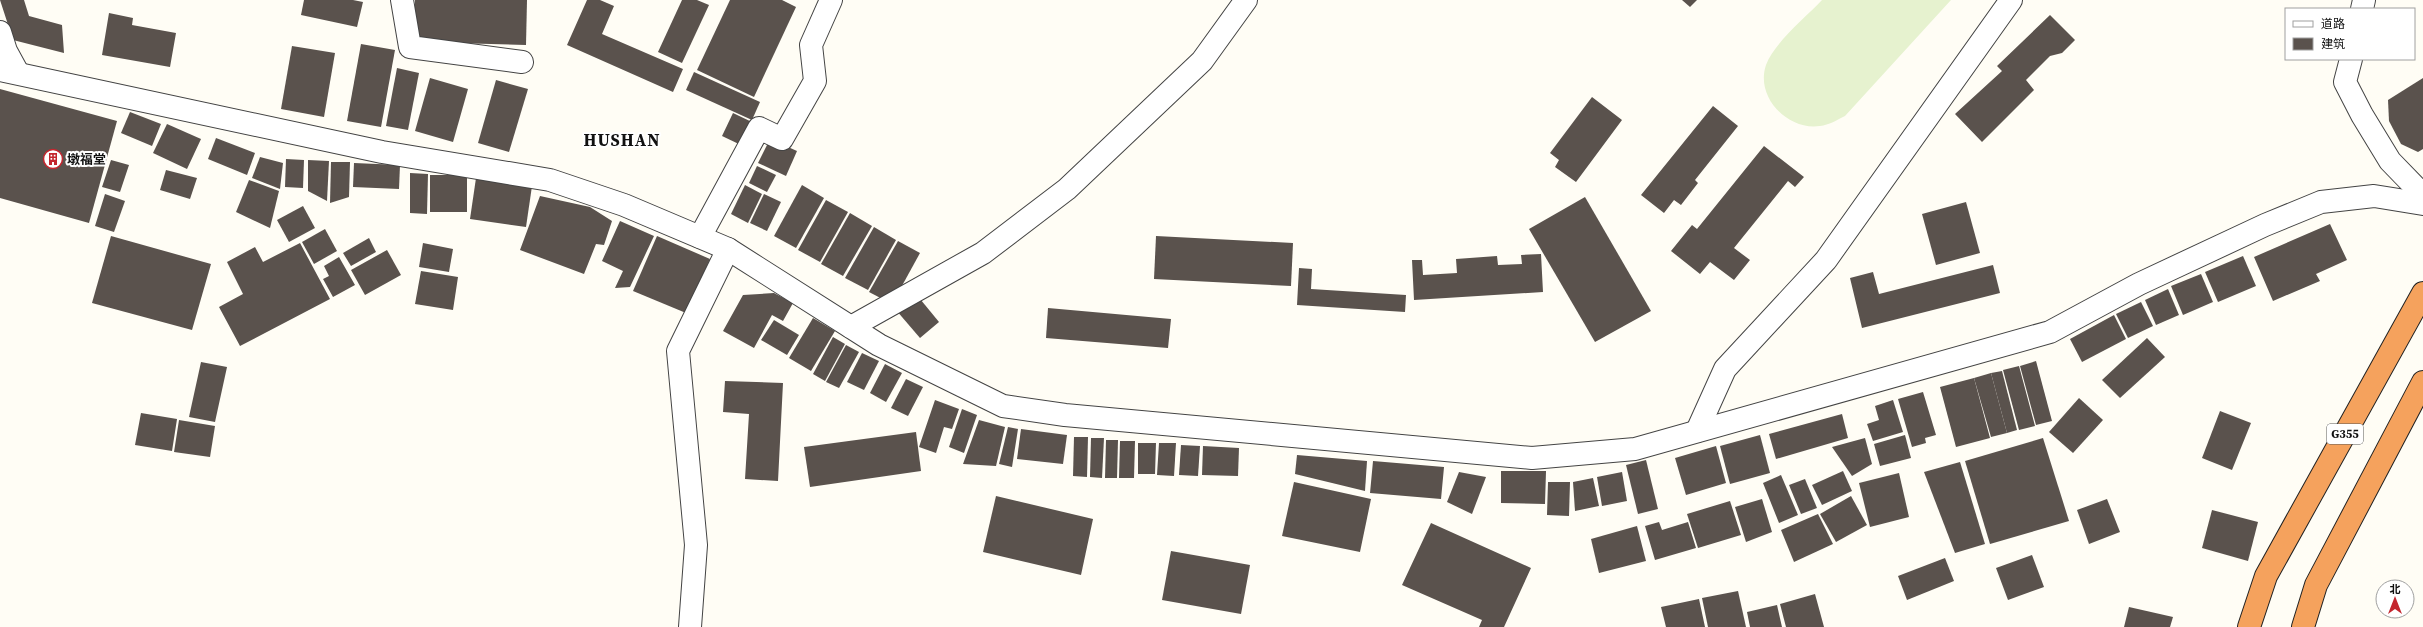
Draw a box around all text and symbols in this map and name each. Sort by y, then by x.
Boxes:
legend [2285,8,2415,60]
text: 道路 [2321,16,2345,32]
text: 建筑 [2321,36,2345,52]
district label: HUSHAN [583,128,661,152]
building icon: 墩福堂 [42,148,64,170]
place label: 墩福堂 [67,151,106,168]
road number: G355 [2327,424,2363,444]
north arrow [2375,579,2415,619]
text: 北 [2390,582,2401,597]

